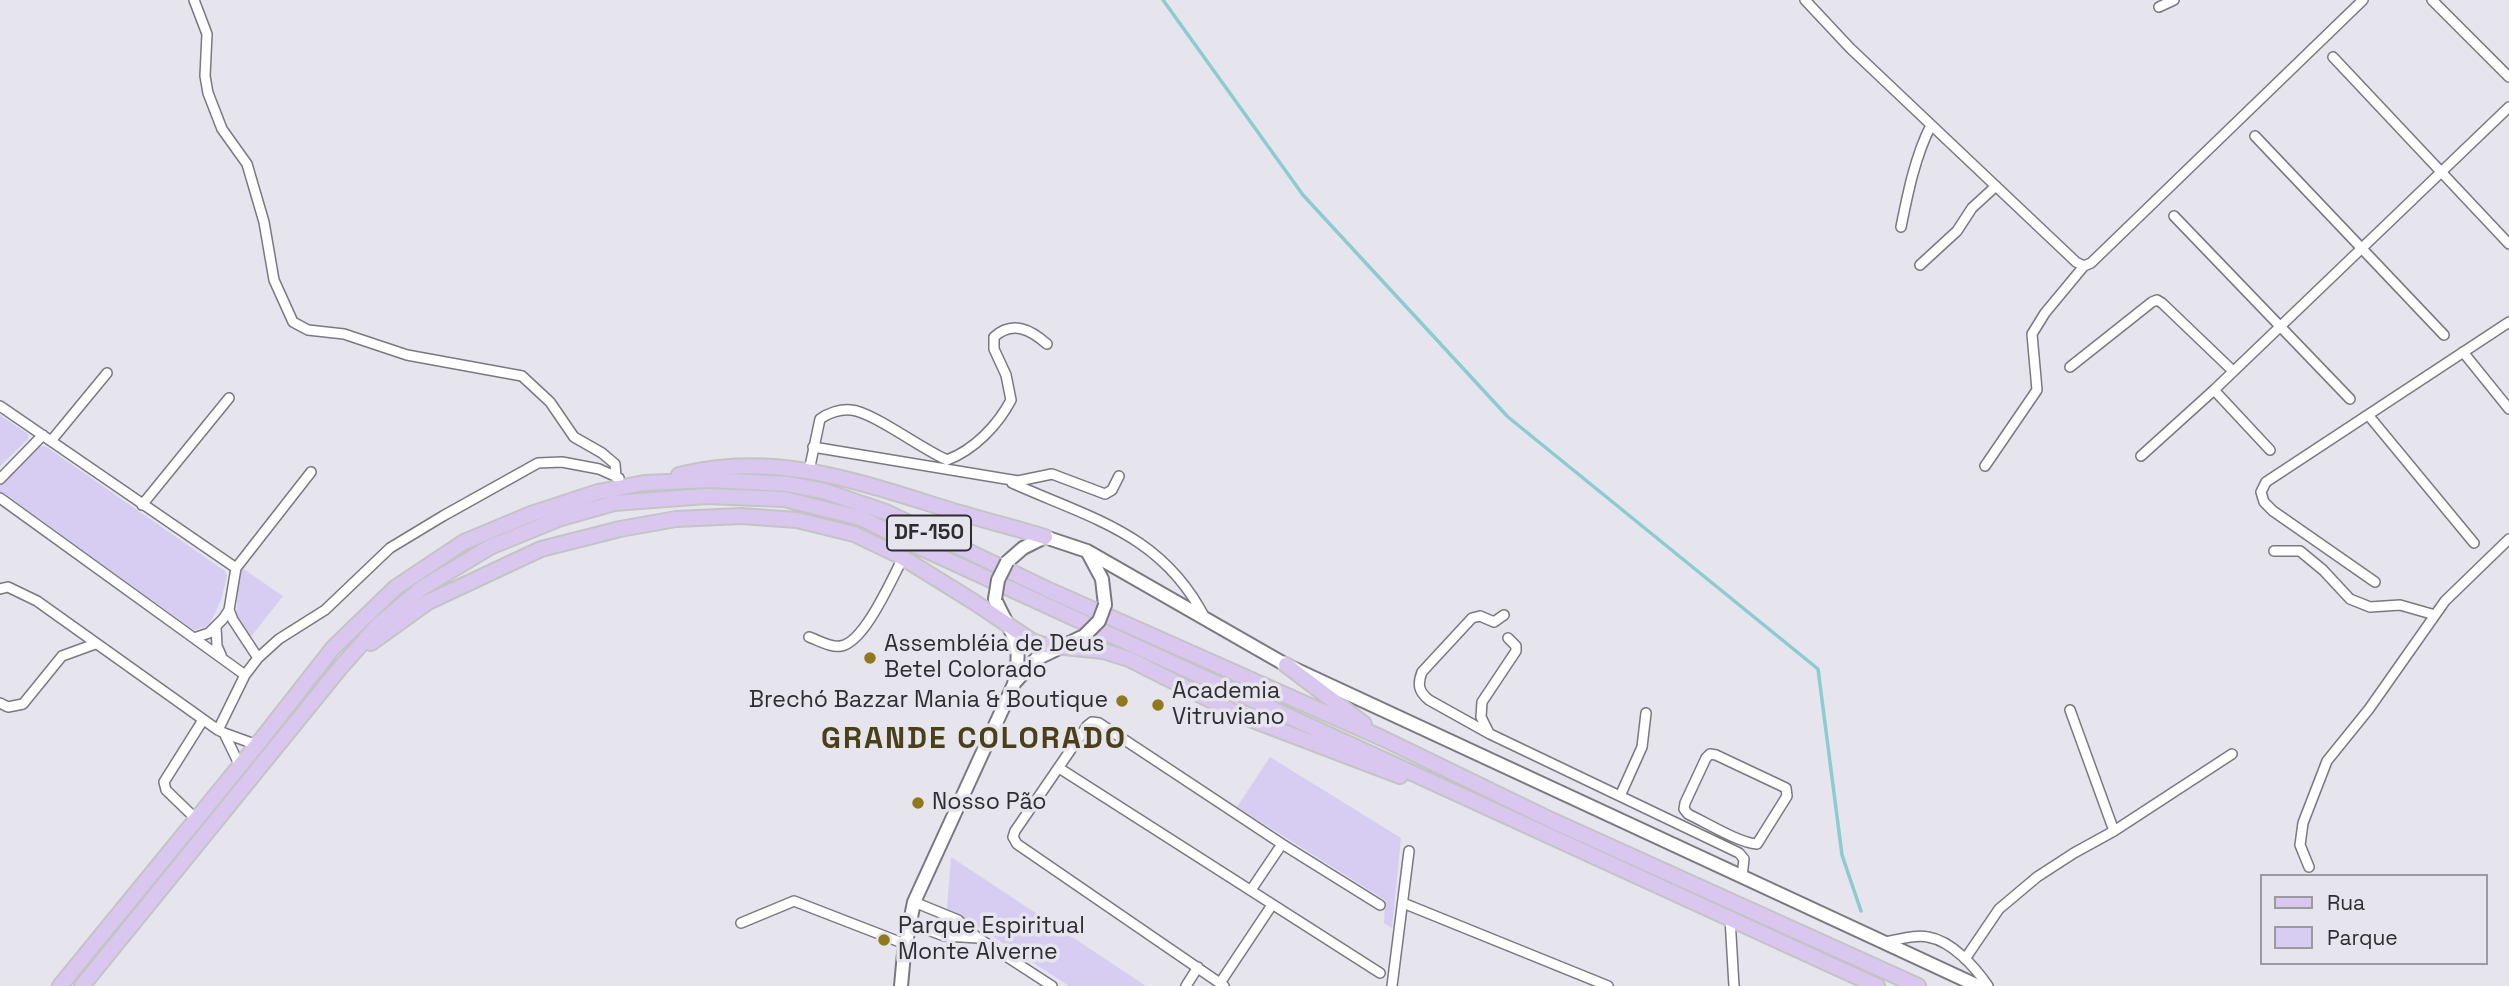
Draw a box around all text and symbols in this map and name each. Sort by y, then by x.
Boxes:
road number: DF-150 [887,516,971,550]
place label: Assembléia de Deus Betel Colorado [884,631,1104,685]
marker: Assembléia de Deus Betel Colorado [862,650,878,666]
place label: Academia Vitruviano [1172,678,1285,732]
place label: Brechó Bazzar Mania & Boutique [749,687,1108,715]
marker: Brechó Bazzar Mania & Boutique [1114,693,1130,709]
marker: Academia Vitruviano [1150,697,1166,713]
district label: GRANDE COLORADO [823,722,1125,758]
place label: Nosso Pão [932,789,1047,817]
marker: Nosso Pão [910,795,926,811]
legend [2260,874,2488,965]
text: Rua [2327,889,2365,916]
place label: Parque Espiritual Monte Alverne [898,913,1085,967]
text: Parque [2327,924,2398,951]
marker: Parque Espiritual Monte Alverne [876,932,892,948]

